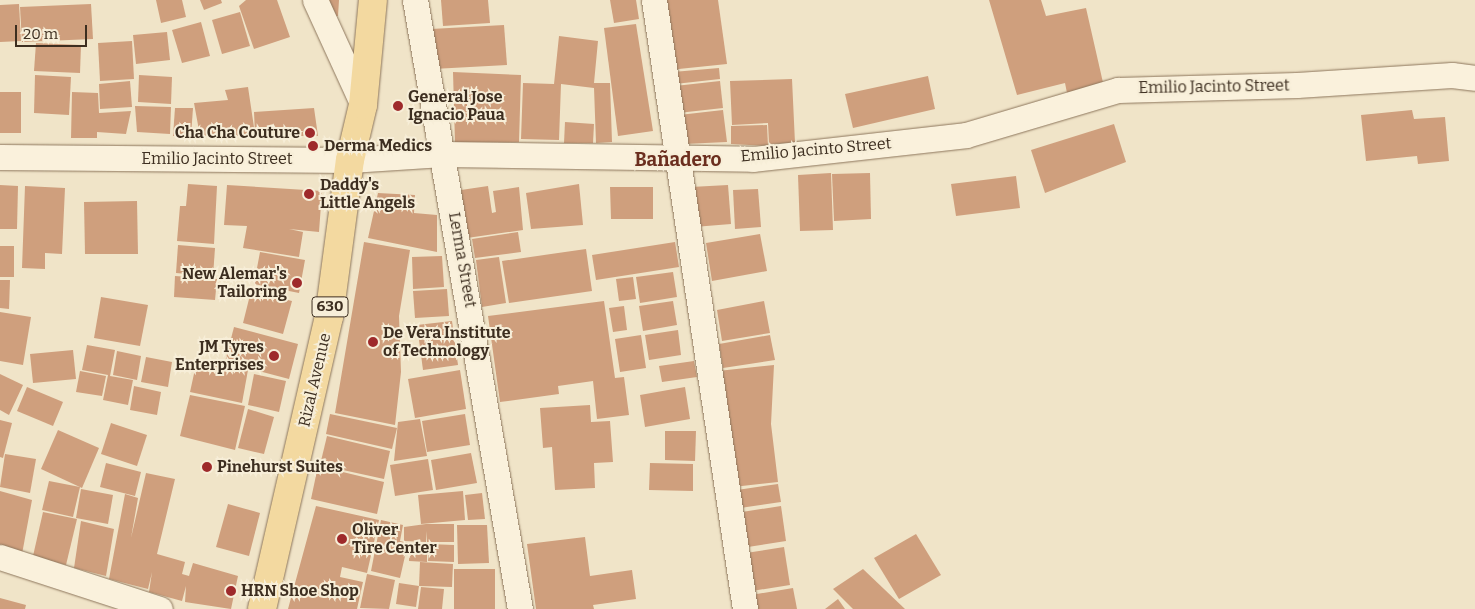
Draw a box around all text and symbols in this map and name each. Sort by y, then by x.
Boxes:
scale bar [18,15,90,47]
text: 20 m [23,25,58,43]
street label: Emilio Jacinto Street [1138,76,1290,98]
place label: General Jose Ignacio Paua [408,87,505,125]
marker: General Jose Ignacio Paua [392,100,404,112]
place label: Cha Cha Couture [175,123,300,143]
marker: Cha Cha Couture [304,127,316,139]
street label: Emilio Jacinto Street [740,134,892,166]
place label: Derma Medics [324,136,432,156]
marker: Derma Medics [306,139,320,153]
street label: Emilio Jacinto Street [141,149,293,169]
district label: Bañadero [634,149,722,171]
place label: Daddy's Little Angels [320,175,415,213]
marker: Daddy's Little Angels [302,187,316,201]
street label: Lerma Street [444,211,480,309]
place label: New Alemar's Tailoring [182,264,287,302]
marker: New Alemar's Tailoring [291,277,303,289]
road number: 630 [311,294,349,320]
place label: De Vera Institute of Technology [383,323,511,361]
street label: Rizal Avenue [295,331,335,429]
marker: De Vera Institute of Technology [367,336,379,348]
place label: JM Tyres Enterprises [175,337,264,375]
marker: JM Tyres Enterprises [268,350,280,362]
place label: Pinehurst Suites [217,457,343,477]
marker: Pinehurst Suites [201,461,213,473]
place label: Oliver Tire Center [352,520,437,558]
marker: Oliver Tire Center [336,533,348,545]
place label: HRN Shoe Shop [241,581,359,601]
marker: HRN Shoe Shop [225,585,237,597]

